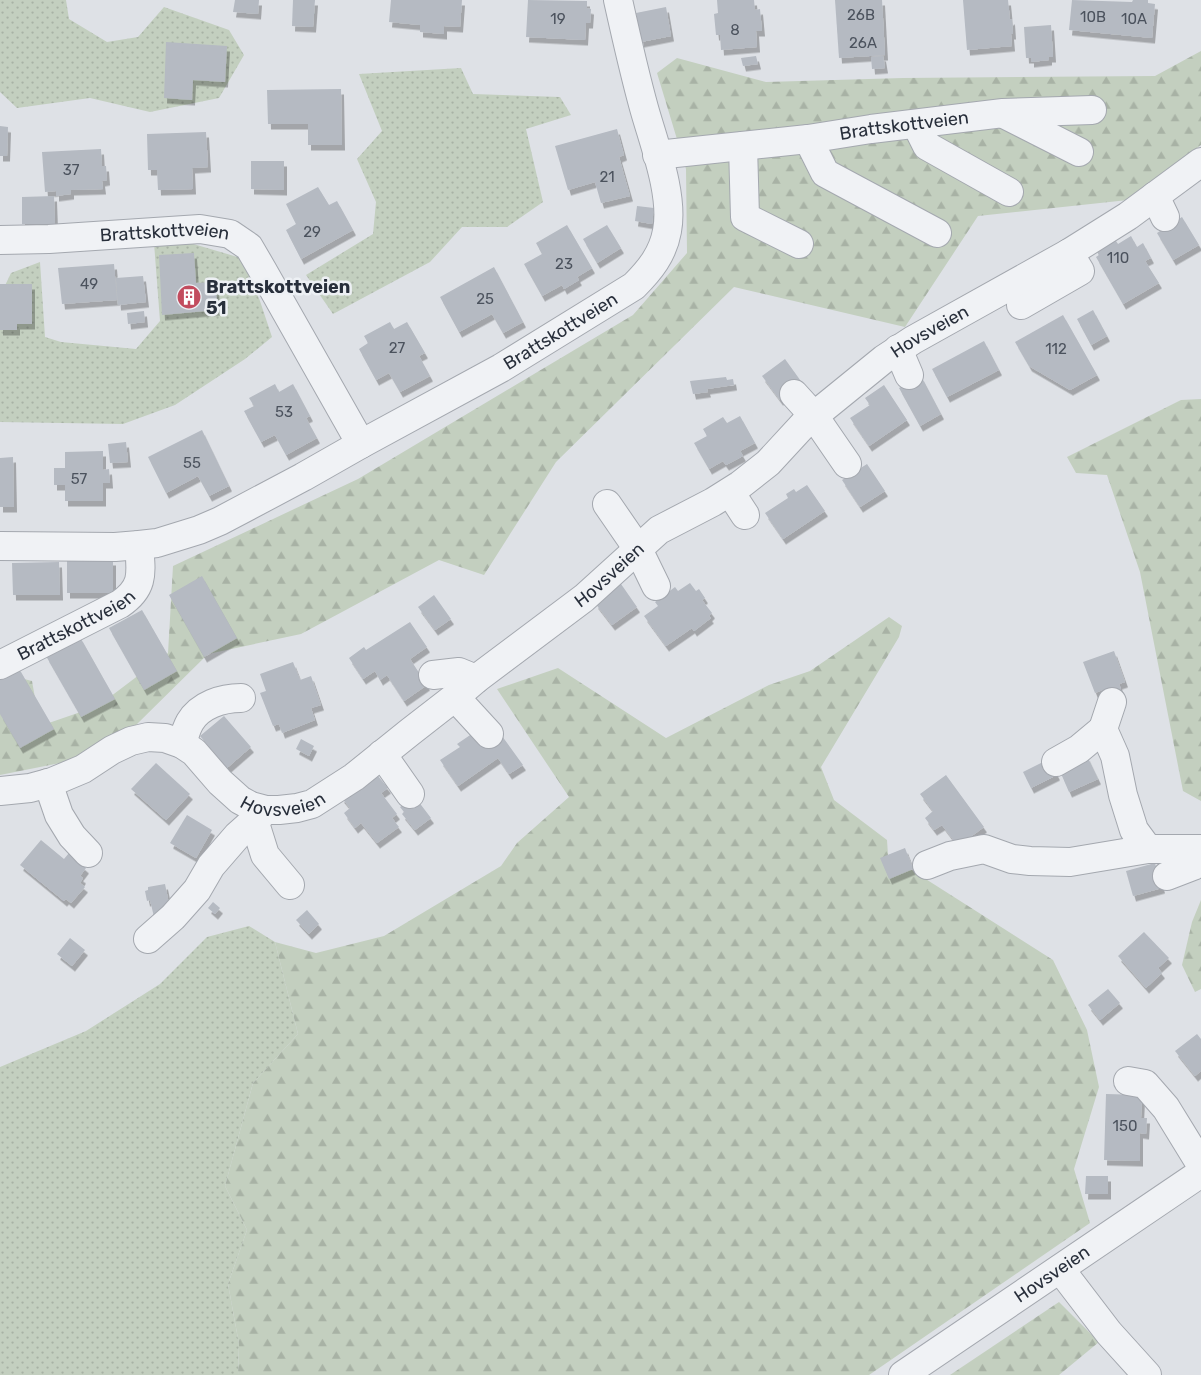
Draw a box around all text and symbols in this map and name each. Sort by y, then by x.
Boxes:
house number: 26B [847,6,875,24]
house number: 10B [1080,8,1106,26]
house number: 19 [550,10,566,28]
house number: 10A [1121,10,1147,28]
house number: 8 [730,21,740,39]
house number: 26A [849,34,877,52]
street label: Brattskottveien [838,106,970,145]
house number: 37 [63,161,80,179]
house number: 21 [599,168,615,186]
street label: Brattskottveien [99,218,231,247]
house number: 29 [303,223,321,241]
house number: 110 [1107,249,1129,267]
house number: 23 [555,255,573,273]
house number: 49 [80,275,98,293]
place label: Brattskottveien 51 [206,276,350,319]
building icon: Brattskottveien 51 [176,284,202,310]
street label: Brattskottveien [499,288,622,375]
house number: 25 [476,290,494,308]
street label: Hovsveien [886,300,972,363]
house number: 27 [389,339,406,357]
house number: 112 [1045,340,1067,358]
house number: 53 [275,403,293,421]
house number: 55 [183,454,201,472]
house number: 57 [71,470,88,488]
street label: Hovsveien [570,538,649,612]
street label: Brattskottveien [14,585,140,665]
street label: Hovsveien [236,787,330,821]
house number: 150 [1113,1117,1137,1135]
street label: Hovsveien [1010,1241,1094,1307]

